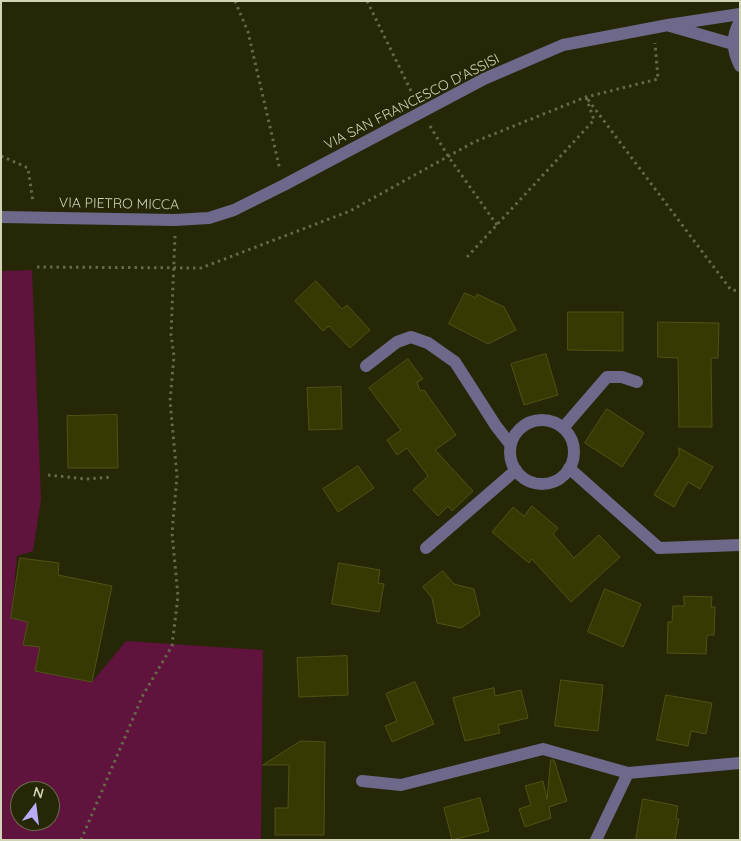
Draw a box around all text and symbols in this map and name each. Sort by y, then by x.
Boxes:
street label: VIA SAN FRANCESCO D'ASSISI [322,50,502,154]
street label: VIA PIETRO MICCA [59,195,179,213]
north arrow [10,781,60,831]
text: N [31,782,46,803]

